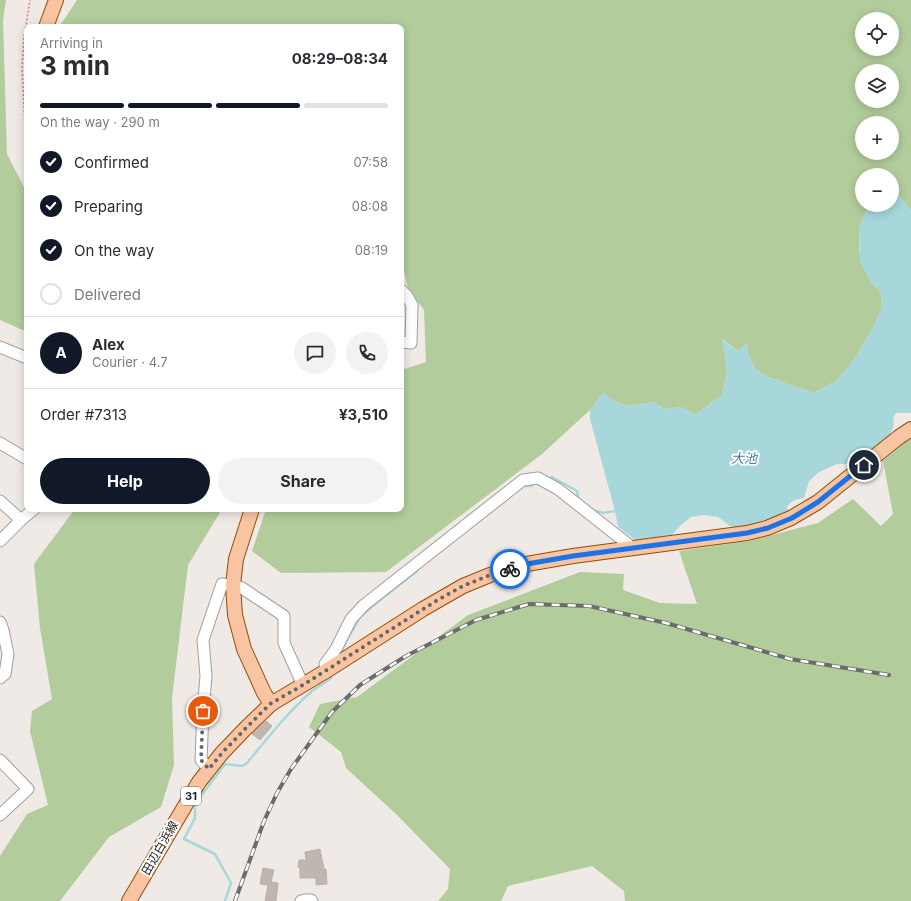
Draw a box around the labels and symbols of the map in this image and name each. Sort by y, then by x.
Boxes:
pin [847,448,881,482]
water label: 大池 [731,450,759,466]
courier [490,549,530,589]
pin [186,694,220,728]
road number: 31 [181,787,201,805]
street label: 田辺白浜線 [138,818,181,877]

